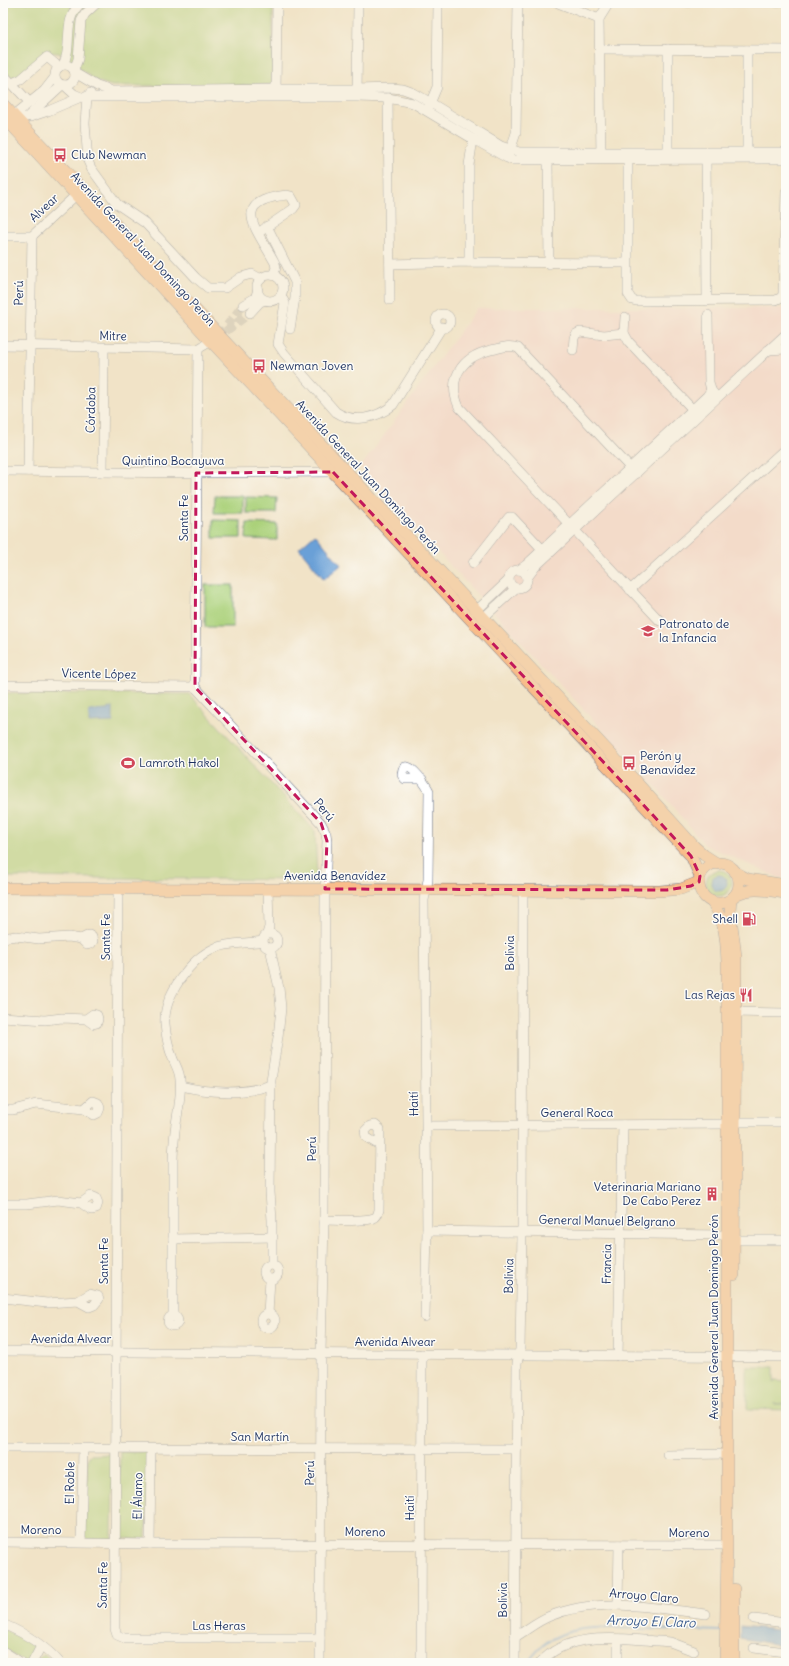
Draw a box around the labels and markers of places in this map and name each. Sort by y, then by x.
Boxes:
bus stop icon: Club Newman [52,147,68,163]
place label: Club Newman [71,147,147,162]
bus stop icon: Newman Joven [251,358,267,374]
place label: Newman Joven [270,358,353,373]
place label: Patronato de la Infancia [659,616,729,645]
school or university icon: Patronato de la Infancia [640,623,656,639]
place label: Perón y Benavídez [640,748,696,777]
sports icon: Lamroth Hakol [120,755,136,771]
place label: Lamroth Hakol [139,755,219,770]
bus stop icon: Perón y Benavídez [621,755,637,771]
place label: Shell [713,911,738,926]
fuel station icon: Shell [741,911,757,927]
place label: Las Rejas [685,987,735,1002]
restaurant icon: Las Rejas [738,987,754,1003]
place label: Veterinaria Mariano De Cabo Perez [594,1179,701,1208]
building icon: Veterinaria Mariano De Cabo Perez [704,1186,720,1202]

